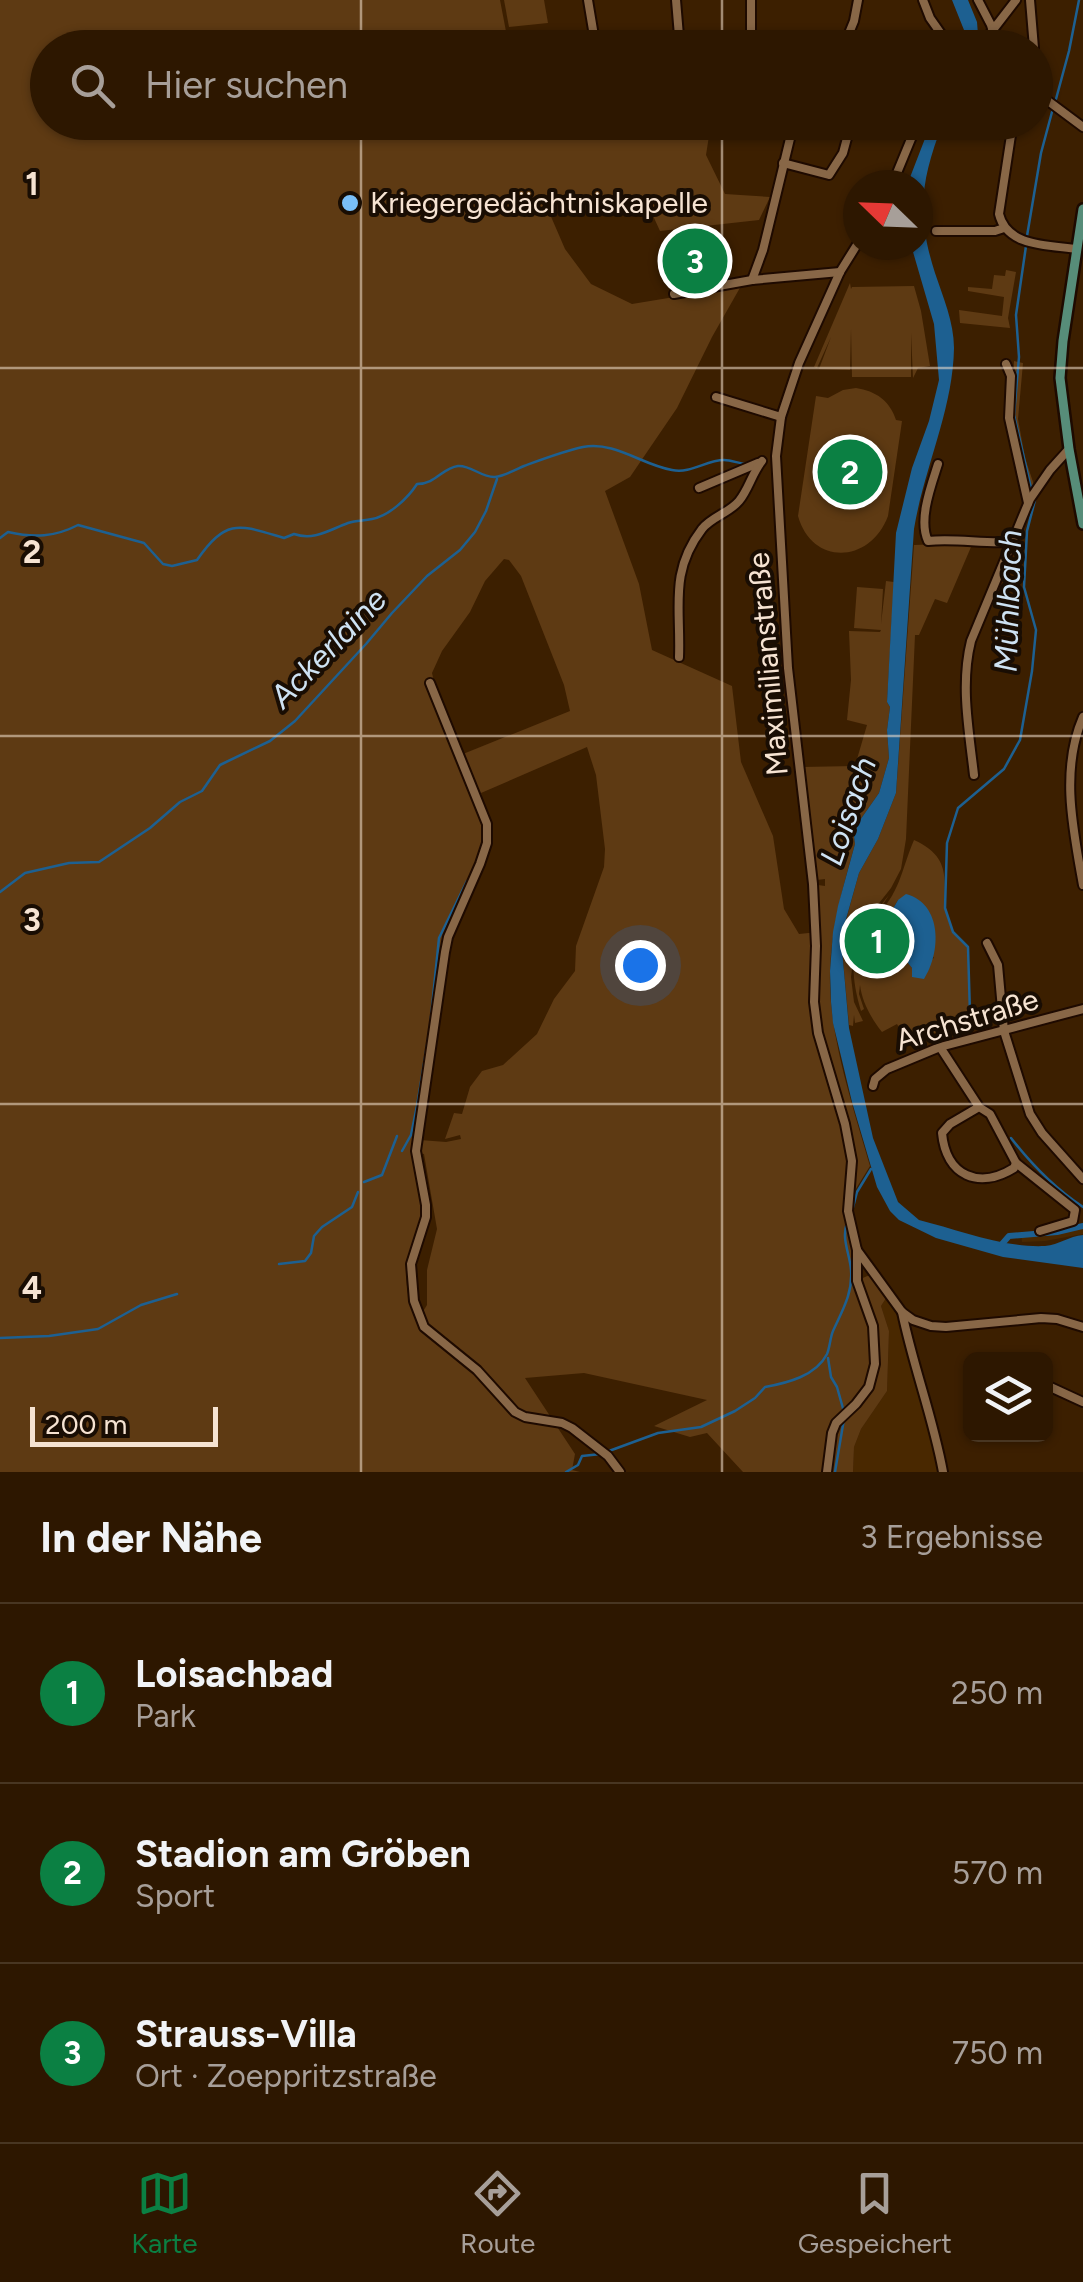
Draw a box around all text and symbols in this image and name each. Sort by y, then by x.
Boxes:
search box [30,30,1053,140]
icon: search [65,58,120,113]
text: Hier suchen [145,62,348,108]
text: 1 [25,165,39,203]
north arrow [843,170,933,260]
place label: Kriegergedächtniskapelle [370,184,708,221]
marker: Kriegergedächtniskapelle [339,192,361,214]
pin: 3 [662,224,728,298]
pin: 2 [818,434,882,510]
water label: Mühlbach [987,529,1029,673]
text: 2 [23,533,41,571]
street label: Maximilianstraße [739,551,796,777]
water label: Ackerlaine [260,580,394,717]
water label: Loisach [812,752,884,870]
text: 3 [23,901,41,939]
pin: 1 [844,904,910,978]
your location [615,940,666,991]
street label: Archstraße [891,980,1043,1059]
text: 4 [22,1269,42,1307]
map controls [963,1352,1053,1442]
button: layers [963,1352,1053,1442]
scale bar [30,1402,218,1446]
text: 200 m [45,1407,127,1441]
text: In der Nähe [40,1512,262,1563]
text: 3 Ergebnisse [860,1518,1043,1556]
text: Loisachbad [135,1651,333,1697]
text: 1 [66,1674,79,1712]
text: 250 m [951,1674,1043,1712]
text: Park [135,1697,196,1735]
text: Stadion am Gröben [135,1831,471,1877]
text: 2 [63,1854,82,1892]
text: 570 m [952,1854,1043,1892]
text: Sport [135,1877,215,1915]
text: Strauss-Villa [135,2011,357,2057]
text: 3 [64,2034,81,2072]
text: 750 m [952,2034,1043,2072]
text: Ort · Zoeppritzstraße [135,2057,437,2095]
tab: Karte [131,2166,198,2260]
tab: Route [460,2166,535,2260]
tab: Gespeichert [798,2166,952,2260]

